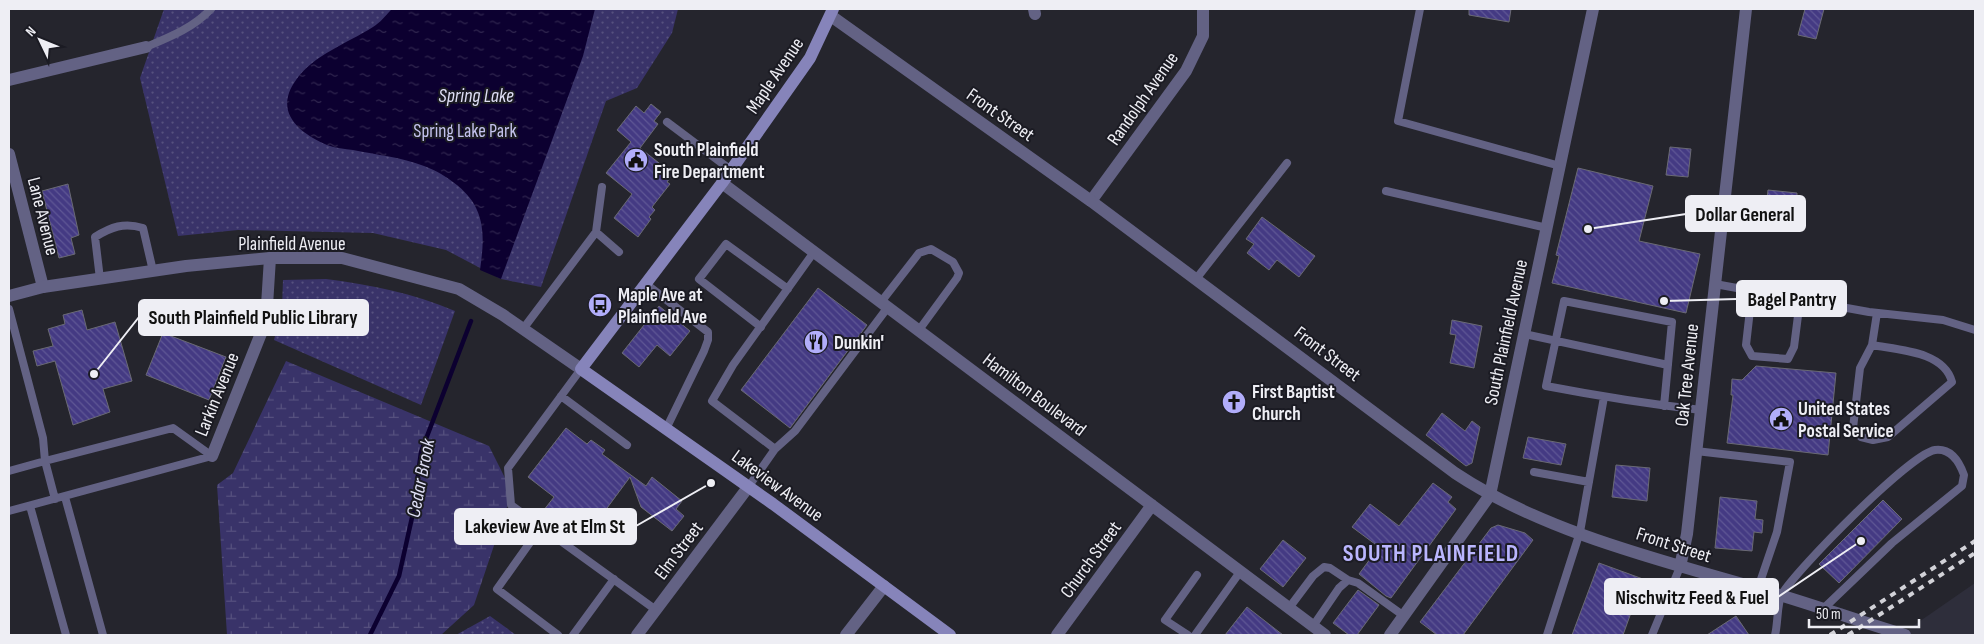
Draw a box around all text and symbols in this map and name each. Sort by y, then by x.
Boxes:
north arrow [15,15,65,65]
text: N [22,23,40,40]
street label: Maple Avenue [741,33,809,118]
street label: Randolph Avenue [1103,48,1184,150]
water label: Spring Lake [438,84,514,108]
street label: Front Street [962,84,1039,147]
park label: Spring Lake Park [413,120,517,143]
place label: South Plainfield Fire Department [654,139,764,184]
public building icon: South Plainfield Fire Department [623,147,649,173]
street label: Lane Avenue [22,175,63,258]
callout: Dollar General [1686,196,1805,231]
text: Dollar General [1695,203,1795,227]
street label: Plainfield Avenue [238,233,346,256]
street label: South Plainfield Avenue [1480,257,1533,407]
callout: Bagel Pantry [1737,281,1846,316]
place label: Maple Ave at Plainfield Ave [618,284,707,329]
text: Bagel Pantry [1747,288,1837,312]
bus stop icon: Maple Ave at Plainfield Ave [587,292,613,318]
callout: South Plainfield Public Library [139,300,368,335]
text: South Plainfield Public Library [149,306,358,330]
street label: Front Street [1289,322,1365,387]
street label: Oak Tree Avenue [1671,323,1704,428]
restaurant icon: Dunkin' [803,329,829,355]
place label: Dunkin' [834,332,884,355]
street label: Larkin Avenue [190,349,245,440]
street label: Hamilton Boulevard [978,349,1090,442]
place label: First Baptist Church [1252,381,1335,426]
church icon: First Baptist Church [1221,389,1247,415]
place label: United States Postal Service [1798,398,1894,443]
public building icon: United States Postal Service [1768,406,1794,432]
water label: Cedar Brook [402,436,440,520]
street label: Lakeview Avenue [727,445,827,527]
callout: Lakeview Ave at Elm St [455,509,636,544]
text: Lakeview Ave at Elm St [465,515,626,539]
street label: Elm Street [650,517,709,584]
street label: Church Street [1056,517,1127,603]
street label: Front Street [1633,523,1714,568]
district label: SOUTH PLAINFIELD [1343,539,1519,568]
callout: Nischwitz Feed & Fuel [1605,579,1778,614]
text: Nischwitz Feed & Fuel [1615,586,1769,610]
scale bar [1809,596,1919,628]
text: 50 m [1816,605,1841,624]

